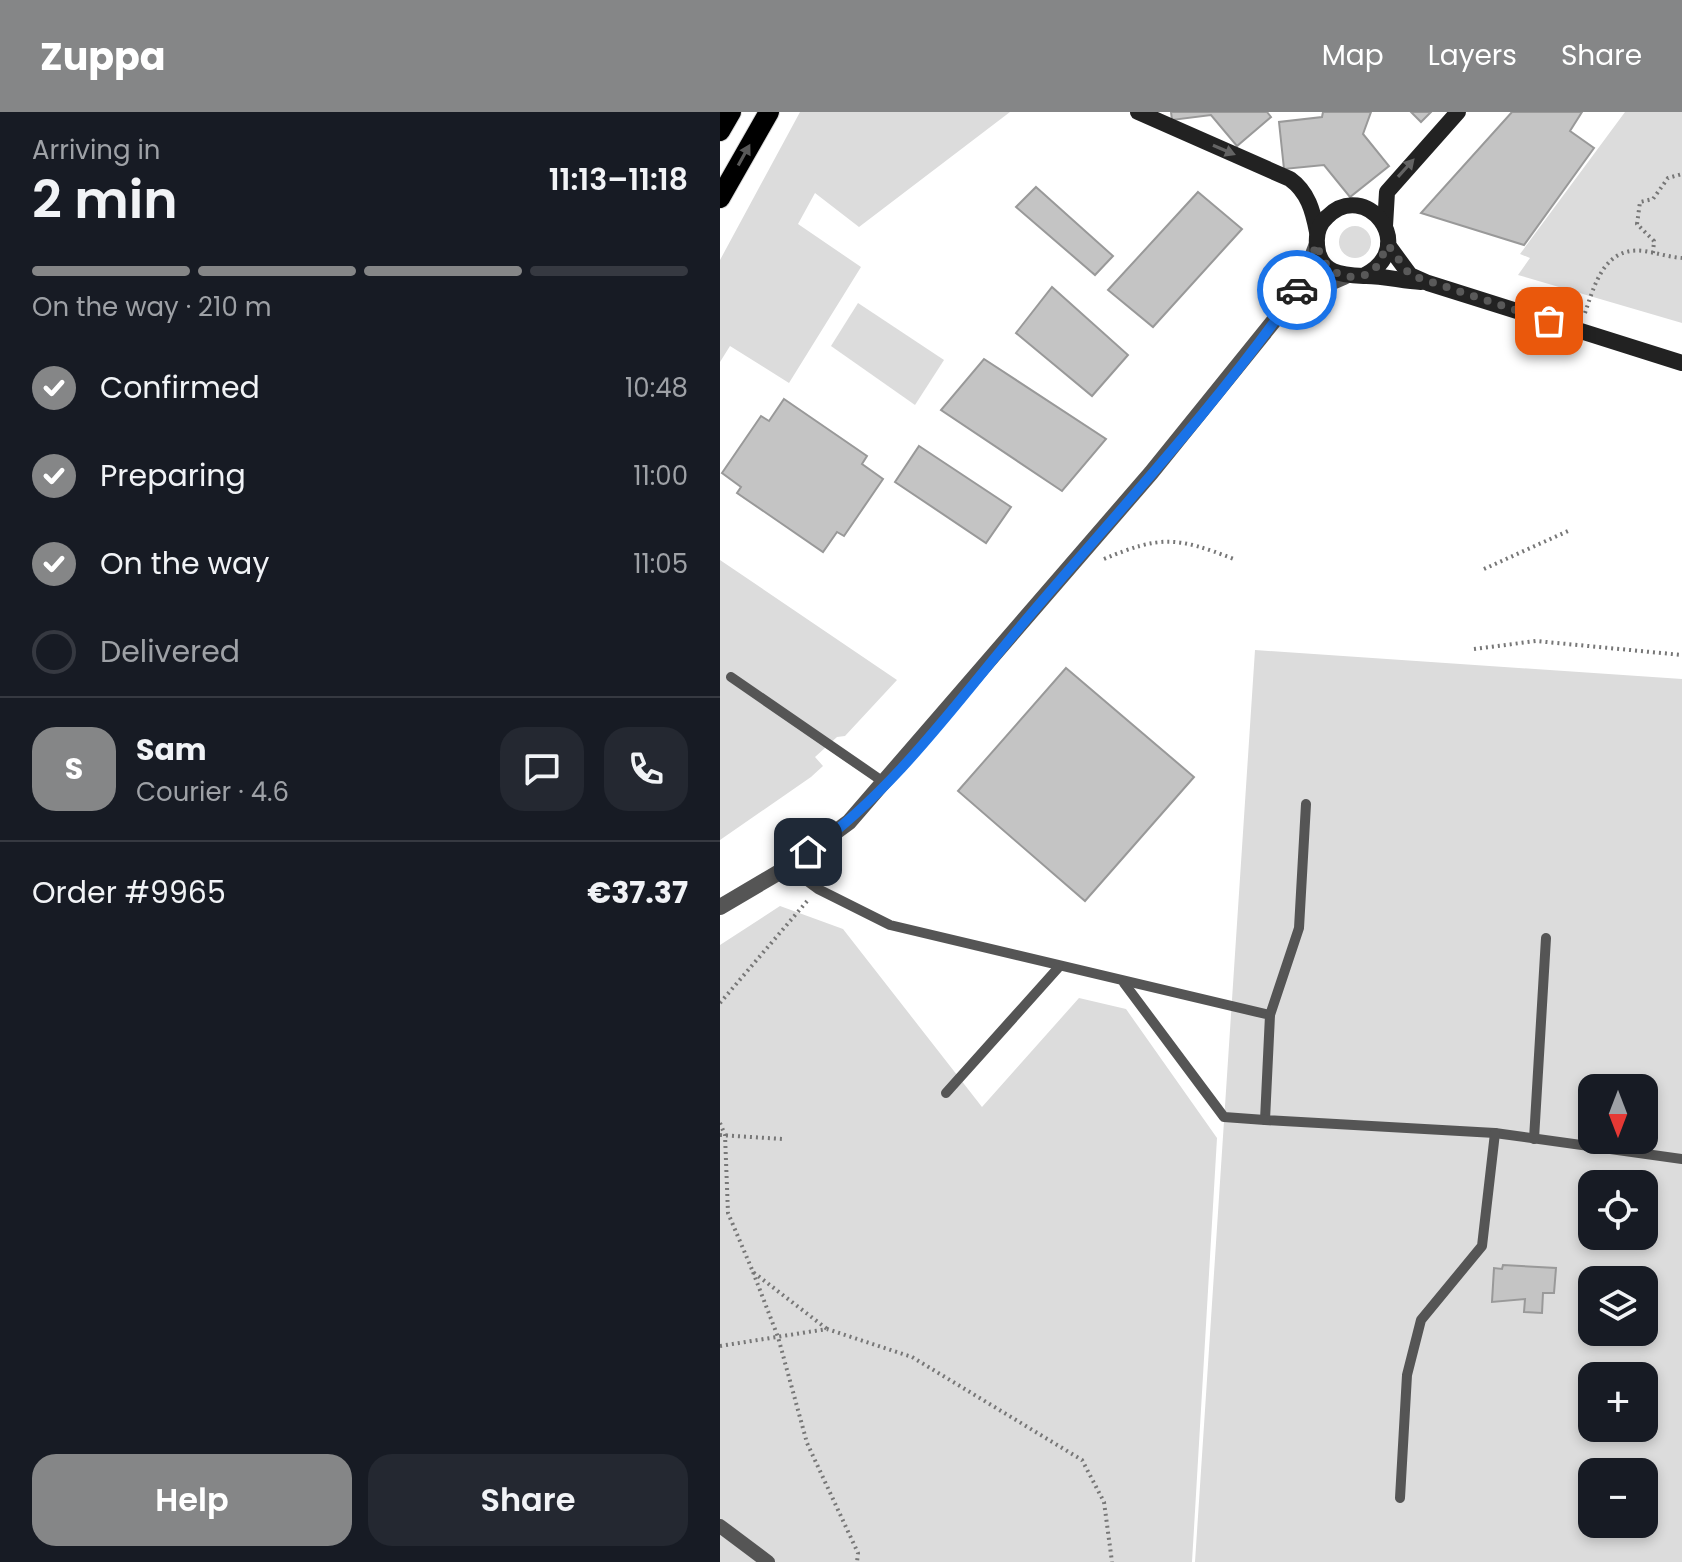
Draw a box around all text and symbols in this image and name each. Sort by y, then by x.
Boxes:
text: Zuppa [40,30,166,83]
text: Map [1322,36,1384,75]
text: Layers [1428,36,1517,75]
text: Share [1561,36,1642,75]
text: Arriving in [32,132,161,168]
one-way arrow [1212,143,1235,156]
one-way arrow [737,144,751,166]
text: 11:13–11:18 [549,158,688,201]
one-way arrow [1396,158,1414,177]
text: 2 min [32,163,178,236]
courier [1257,250,1337,330]
icon: car [1275,268,1319,312]
pin [1515,287,1583,355]
text: On the way · 210 m [32,289,271,325]
icon: bag [1527,299,1571,343]
icon: check [32,366,76,410]
text: Confirmed [100,366,260,409]
text: 10:48 [625,370,688,406]
icon: check [32,454,76,498]
text: Preparing [100,454,246,497]
text: 11:00 [633,458,688,494]
icon: check [32,542,76,586]
text: On the way [100,542,269,585]
text: 11:05 [633,546,688,582]
text: Delivered [100,630,240,673]
button: chat [500,727,584,811]
button: phone [604,727,688,811]
text: Sam [136,728,207,771]
text: S [65,747,83,790]
text: Courier · 4.6 [136,774,289,810]
pin [774,818,842,886]
icon: home [786,830,830,874]
text: Order #9965 [32,871,226,914]
text: €37.37 [587,871,688,914]
north arrow [1578,1074,1658,1154]
map controls [1578,1074,1658,1538]
button: locate [1578,1170,1658,1250]
button: layers [1578,1266,1658,1346]
button: + [1578,1362,1658,1442]
button: Help [32,1454,352,1546]
button: Share [368,1454,688,1546]
button: − [1578,1458,1658,1538]

